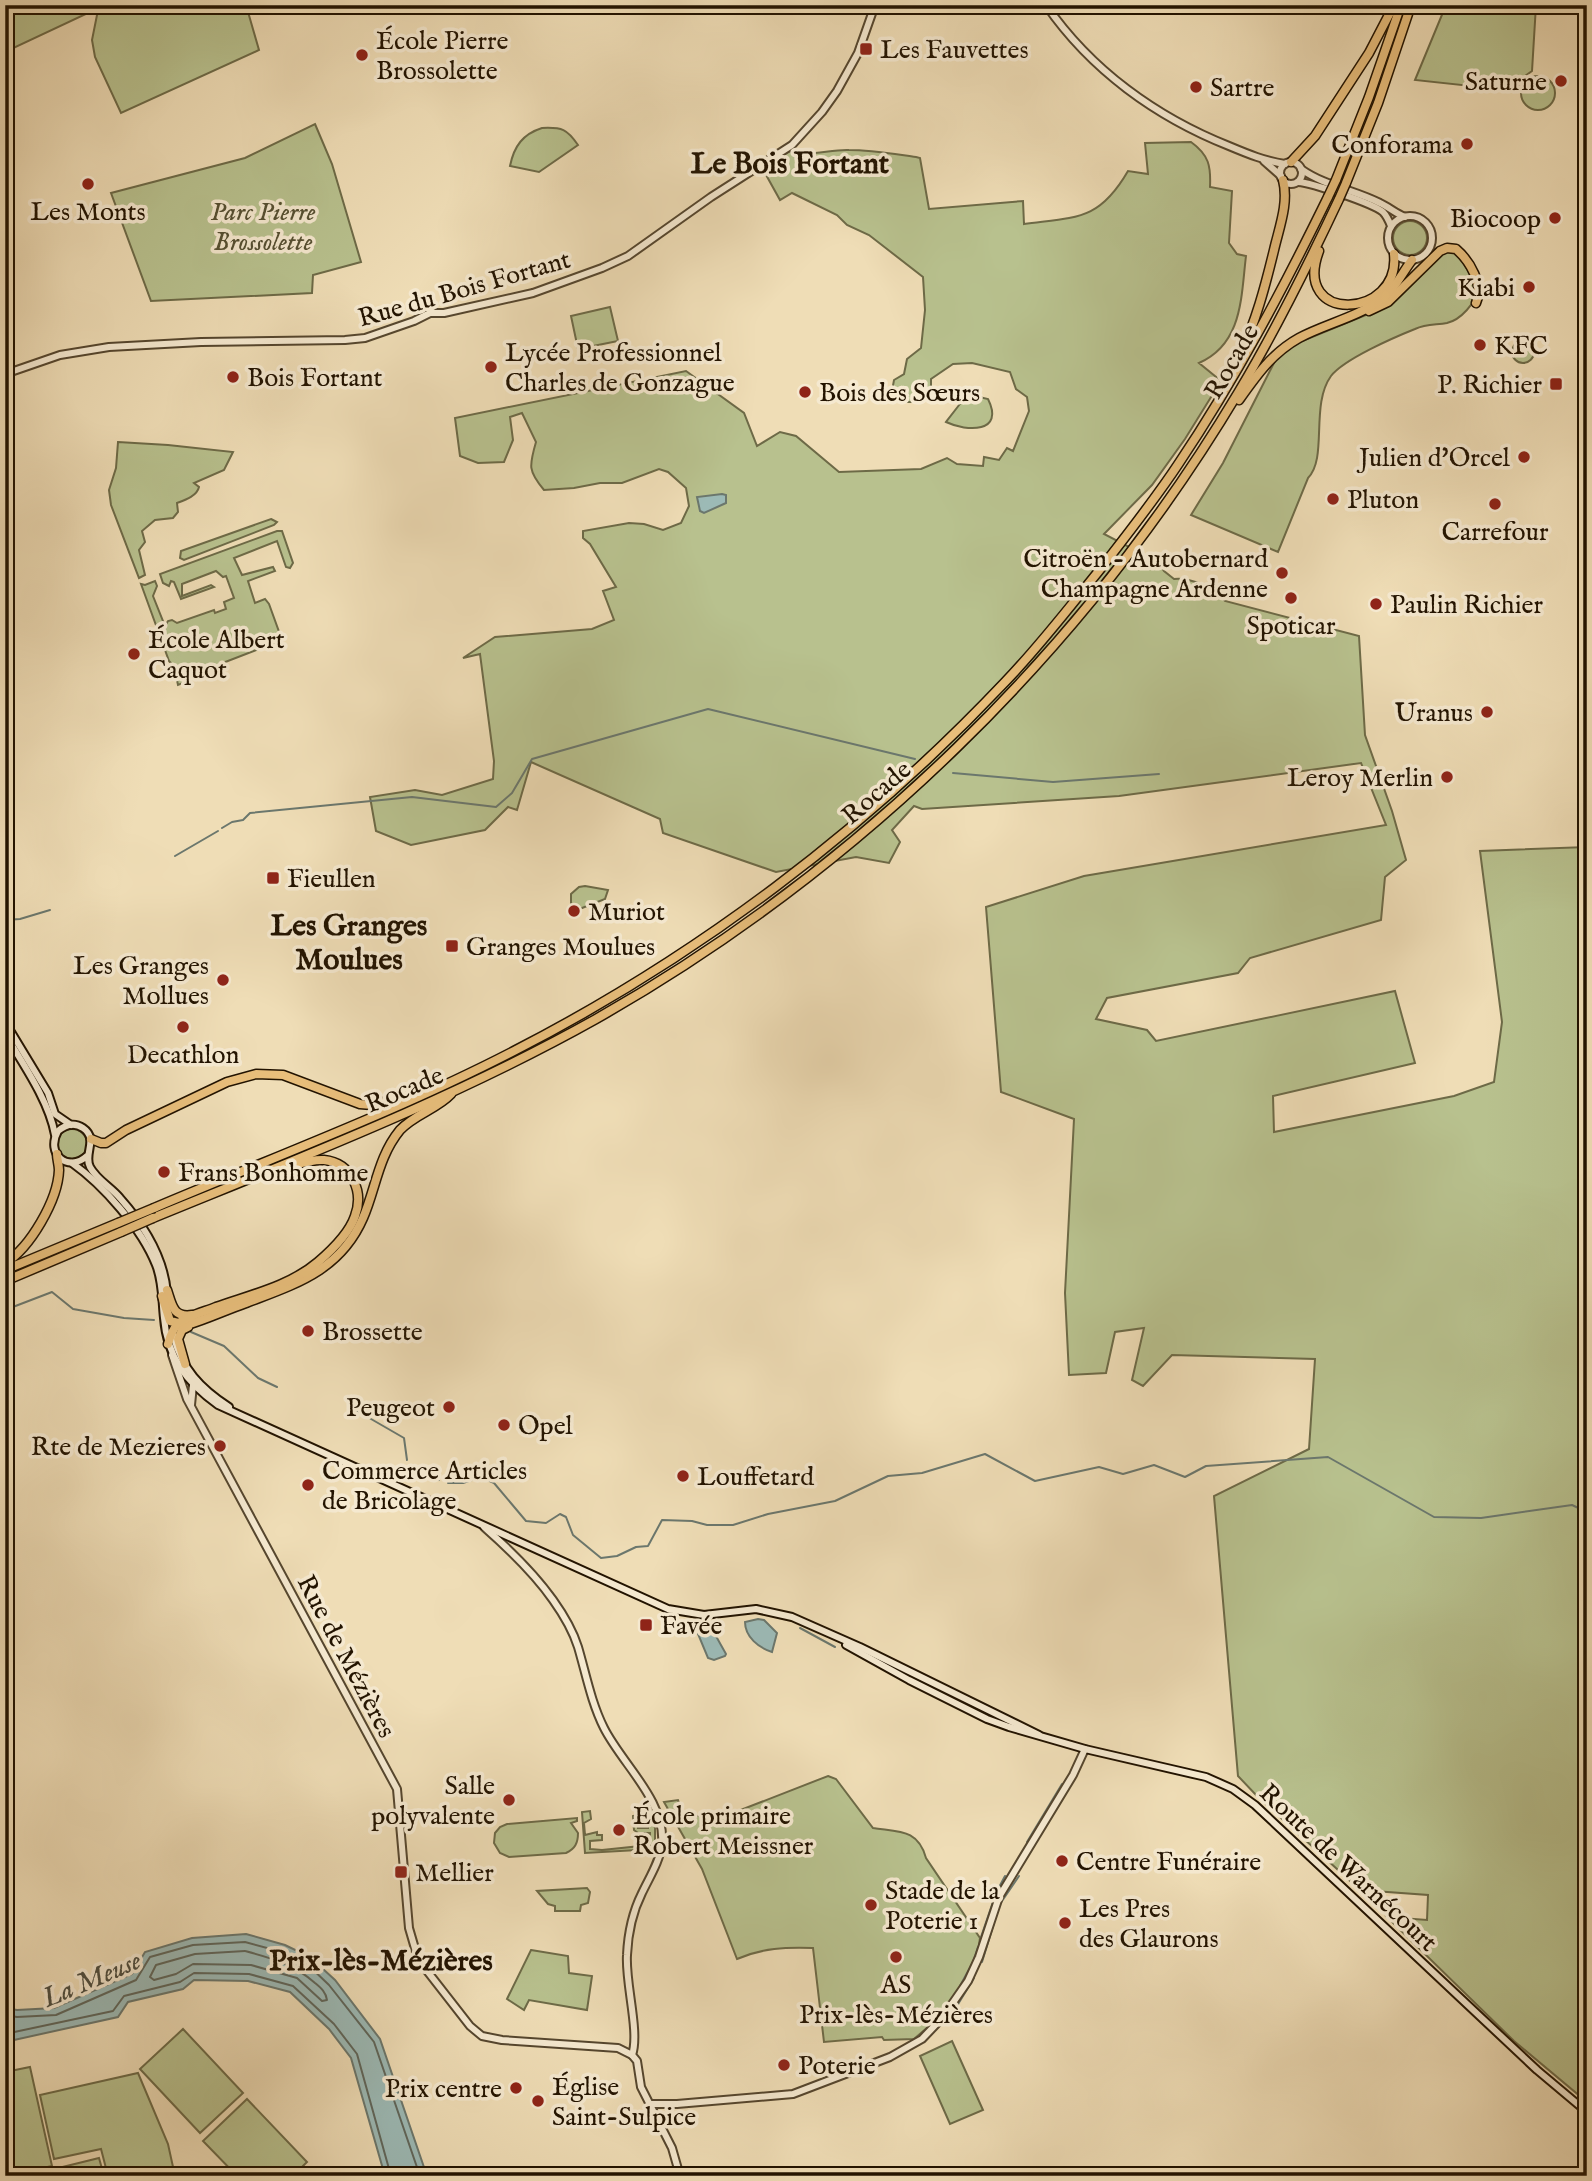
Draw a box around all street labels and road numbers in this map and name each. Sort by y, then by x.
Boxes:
street label: Rue du Bois Fortant [354,243,574,336]
street label: Rocade [1198,318,1267,405]
street label: Rocade [835,754,919,832]
street label: Rocade [360,1059,449,1122]
street label: Rue de Mézières [289,1570,402,1744]
street label: Route de Warnécourt [1252,1777,1444,1959]

